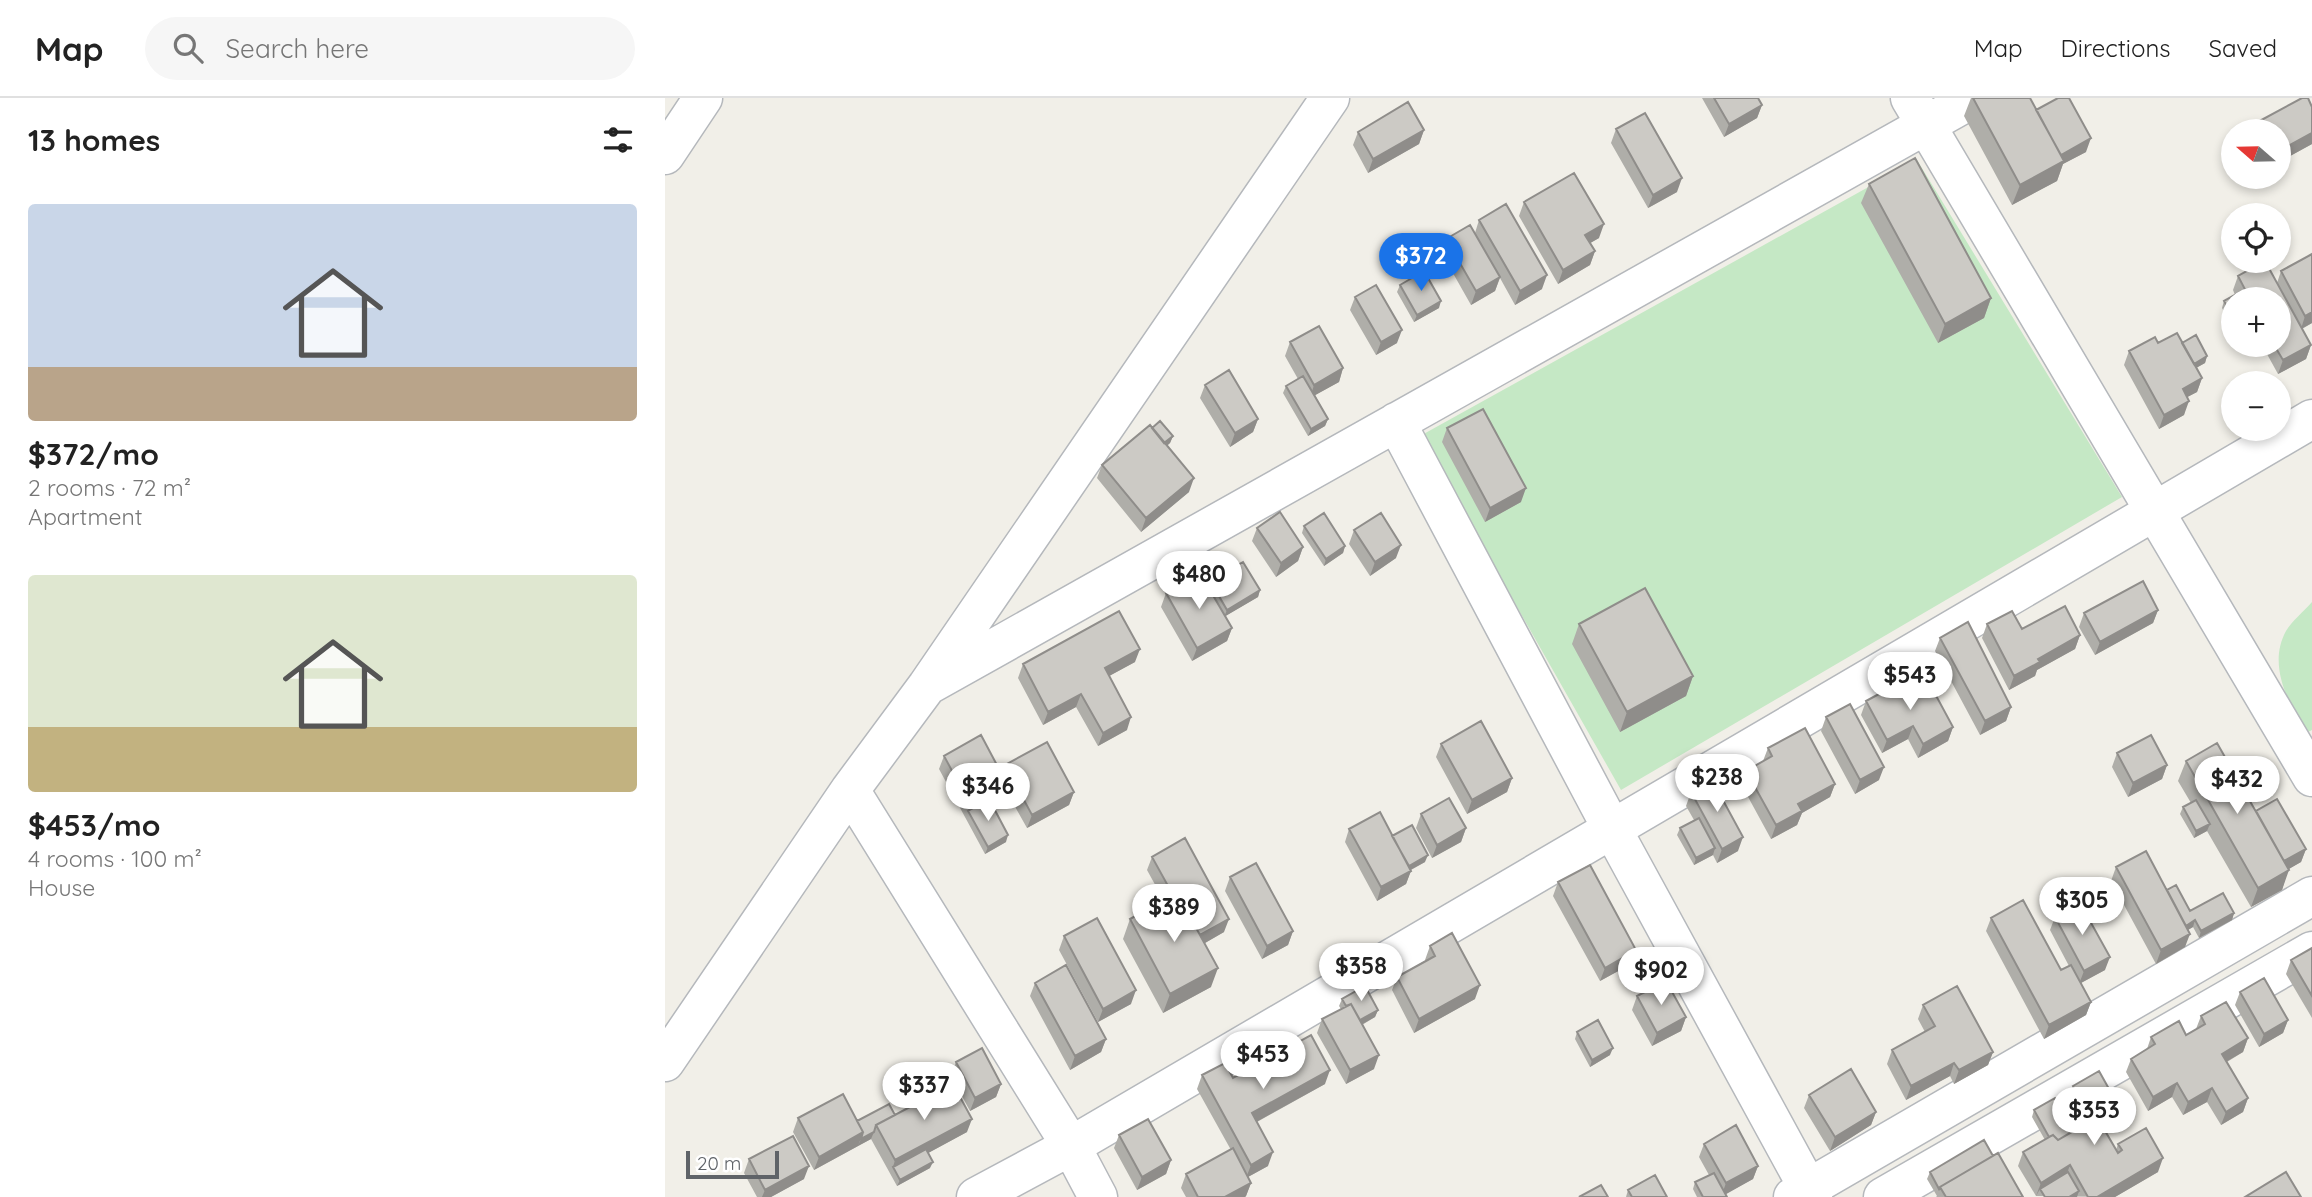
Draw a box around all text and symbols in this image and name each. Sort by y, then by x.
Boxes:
search box [145,17,635,80]
text: Map [35,28,103,69]
icon: search [169,29,207,67]
text: Search here [225,32,369,65]
text: Map [1974,33,2023,63]
text: Directions [2061,33,2171,63]
text: Saved [2209,33,2277,63]
north arrow [2221,119,2291,189]
map controls [2221,119,2291,441]
text: 13 homes [28,121,160,159]
icon: filters [599,121,637,159]
button: locate [2221,203,2291,273]
pin: $372 [1380,234,1462,293]
text: $372 [1395,241,1447,270]
icon: home [270,250,396,376]
button: + [2221,287,2291,357]
button: − [2221,371,2291,441]
text: $372/mo [28,435,159,473]
text: 2 rooms · 72 m² [28,473,191,502]
text: Apartment [28,502,142,531]
pin: $480 [1158,552,1240,611]
text: $480 [1172,559,1226,588]
icon: home [270,621,396,747]
pin: $543 [1869,652,1951,712]
text: $543 [1884,660,1936,689]
pin: $238 [1676,754,1758,814]
pin: $432 [2196,756,2278,816]
text: $238 [1691,762,1743,791]
pin: $346 [947,764,1029,823]
text: $432 [2211,764,2263,793]
text: $346 [962,771,1014,800]
text: $453/mo [28,806,160,844]
text: 4 rooms · 100 m² [28,844,202,873]
text: House [28,873,95,902]
pin: $305 [2041,878,2123,937]
pin: $389 [1133,884,1215,944]
text: $305 [2055,885,2109,914]
text: $389 [1148,892,1200,921]
pin: $358 [1320,944,1402,1003]
pin: $902 [1620,948,1702,1007]
text: $358 [1335,951,1387,980]
text: $902 [1634,955,1688,984]
pin: $453 [1222,1032,1304,1091]
text: $453 [1237,1039,1289,1068]
pin: $337 [883,1062,965,1122]
text: $337 [898,1070,950,1099]
pin: $353 [2053,1088,2135,1147]
text: $353 [2068,1095,2120,1124]
scale bar [686,1148,779,1180]
text: 20 m [697,1151,741,1175]

